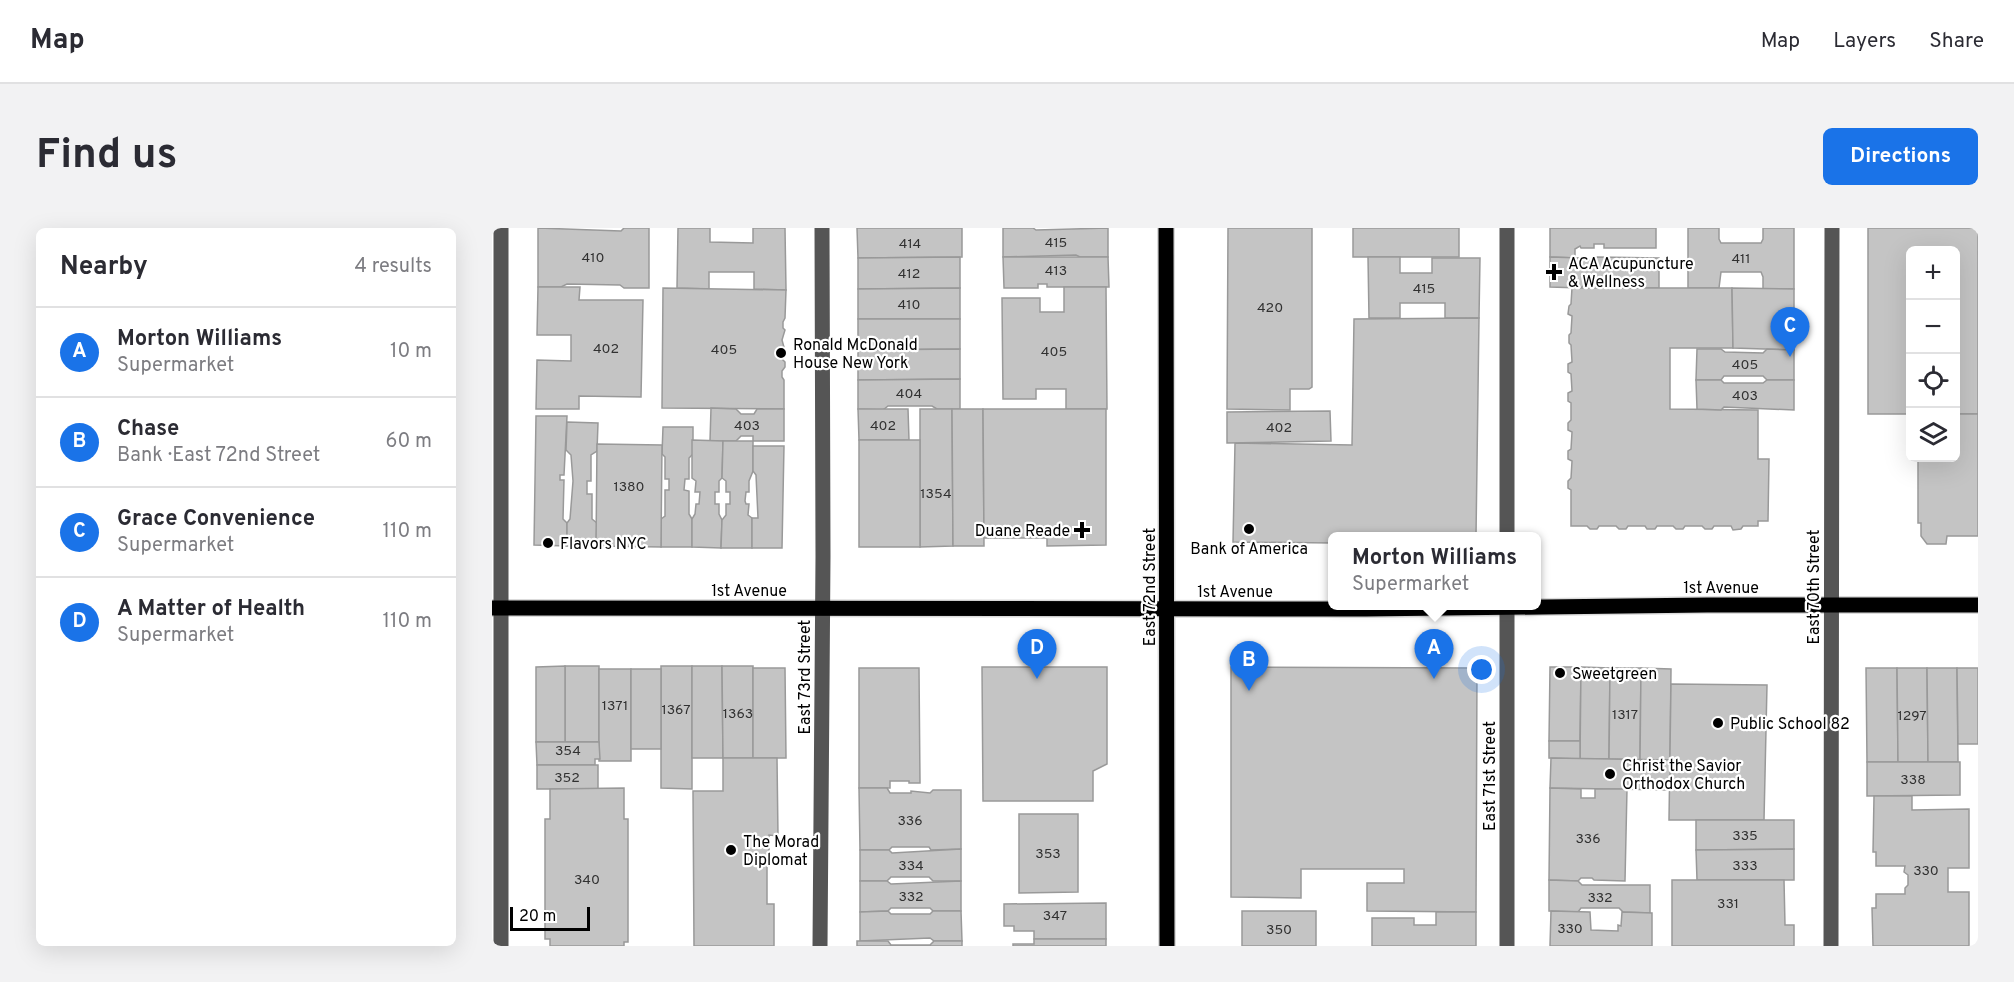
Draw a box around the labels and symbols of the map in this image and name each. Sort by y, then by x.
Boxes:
house number: 415 [1045,235,1067,252]
house number: 414 [899,236,921,253]
house number: 410 [582,250,604,267]
house number: 411 [1731,251,1751,268]
place label: ACA Acupuncture & Wellness [1568,255,1694,293]
house number: 413 [1045,263,1067,280]
marker: ACA Acupuncture & Wellness [1545,263,1563,281]
house number: 412 [898,266,920,283]
house number: 415 [1413,281,1435,298]
house number: 410 [898,297,920,314]
house number: 420 [1257,300,1283,317]
pin: C [1770,308,1810,357]
place label: Ronald McDonald House New York [793,336,918,374]
house number: 402 [593,341,619,358]
house number: 405 [711,342,737,359]
house number: 405 [1041,344,1067,361]
marker: Ronald McDonald House New York [774,346,788,360]
house number: 405 [1732,357,1758,374]
house number: 404 [896,386,922,403]
house number: 403 [1732,388,1758,405]
house number: 403 [734,418,760,435]
house number: 402 [870,418,896,435]
house number: 402 [1266,420,1292,437]
house number: 1380 [613,479,645,496]
house number: 1354 [920,486,952,503]
place label: Duane Reade [975,522,1070,542]
marker: Bank of America [1242,522,1256,536]
marker: Duane Reade [1075,523,1089,537]
street label: East 72nd Street [1141,528,1161,646]
street label: East 70th Street [1805,529,1825,645]
place label: Flavors NYC [560,535,647,555]
marker: Flavors NYC [541,536,555,550]
place label: Bank of America [1190,540,1308,560]
street label: 1st Avenue [1683,579,1759,599]
street label: 1st Avenue [711,582,787,602]
street label: 1st Avenue [1197,583,1273,603]
street label: East 73rd Street [796,620,816,734]
pin: D [1018,630,1056,679]
pin: A [1414,630,1454,679]
pin: B [1230,642,1269,691]
your location [1467,655,1496,684]
place label: Sweetgreen [1572,665,1657,685]
marker: Sweetgreen [1553,666,1567,680]
house number: 1371 [602,698,628,715]
house number: 1367 [661,702,691,719]
house number: 1363 [723,706,753,723]
house number: 1317 [1612,707,1638,724]
house number: 1297 [1897,708,1927,725]
place label: Public School 82 [1730,715,1850,735]
marker: Public School 82 [1711,716,1725,730]
street label: East 71st Street [1481,721,1501,831]
house number: 354 [555,743,581,760]
place label: Christ the Savior Orthodox Church [1622,757,1745,795]
marker: Christ the Savior Orthodox Church [1603,767,1617,781]
house number: 352 [554,770,580,787]
house number: 338 [1900,772,1926,789]
house number: 336 [897,813,923,830]
house number: 335 [1732,828,1758,845]
house number: 336 [1575,831,1601,848]
place label: The Morad Diplomat [743,833,819,871]
marker: The Morad Diplomat [724,843,738,857]
house number: 353 [1035,846,1061,863]
house number: 334 [898,858,924,875]
house number: 333 [1732,858,1758,875]
house number: 330 [1913,863,1939,880]
house number: 340 [574,872,600,889]
house number: 332 [898,889,924,906]
house number: 332 [1587,890,1613,907]
house number: 331 [1717,896,1739,913]
scale bar [510,904,590,932]
house number: 347 [1043,908,1067,925]
house number: 330 [1557,921,1583,938]
house number: 350 [1266,922,1292,939]

